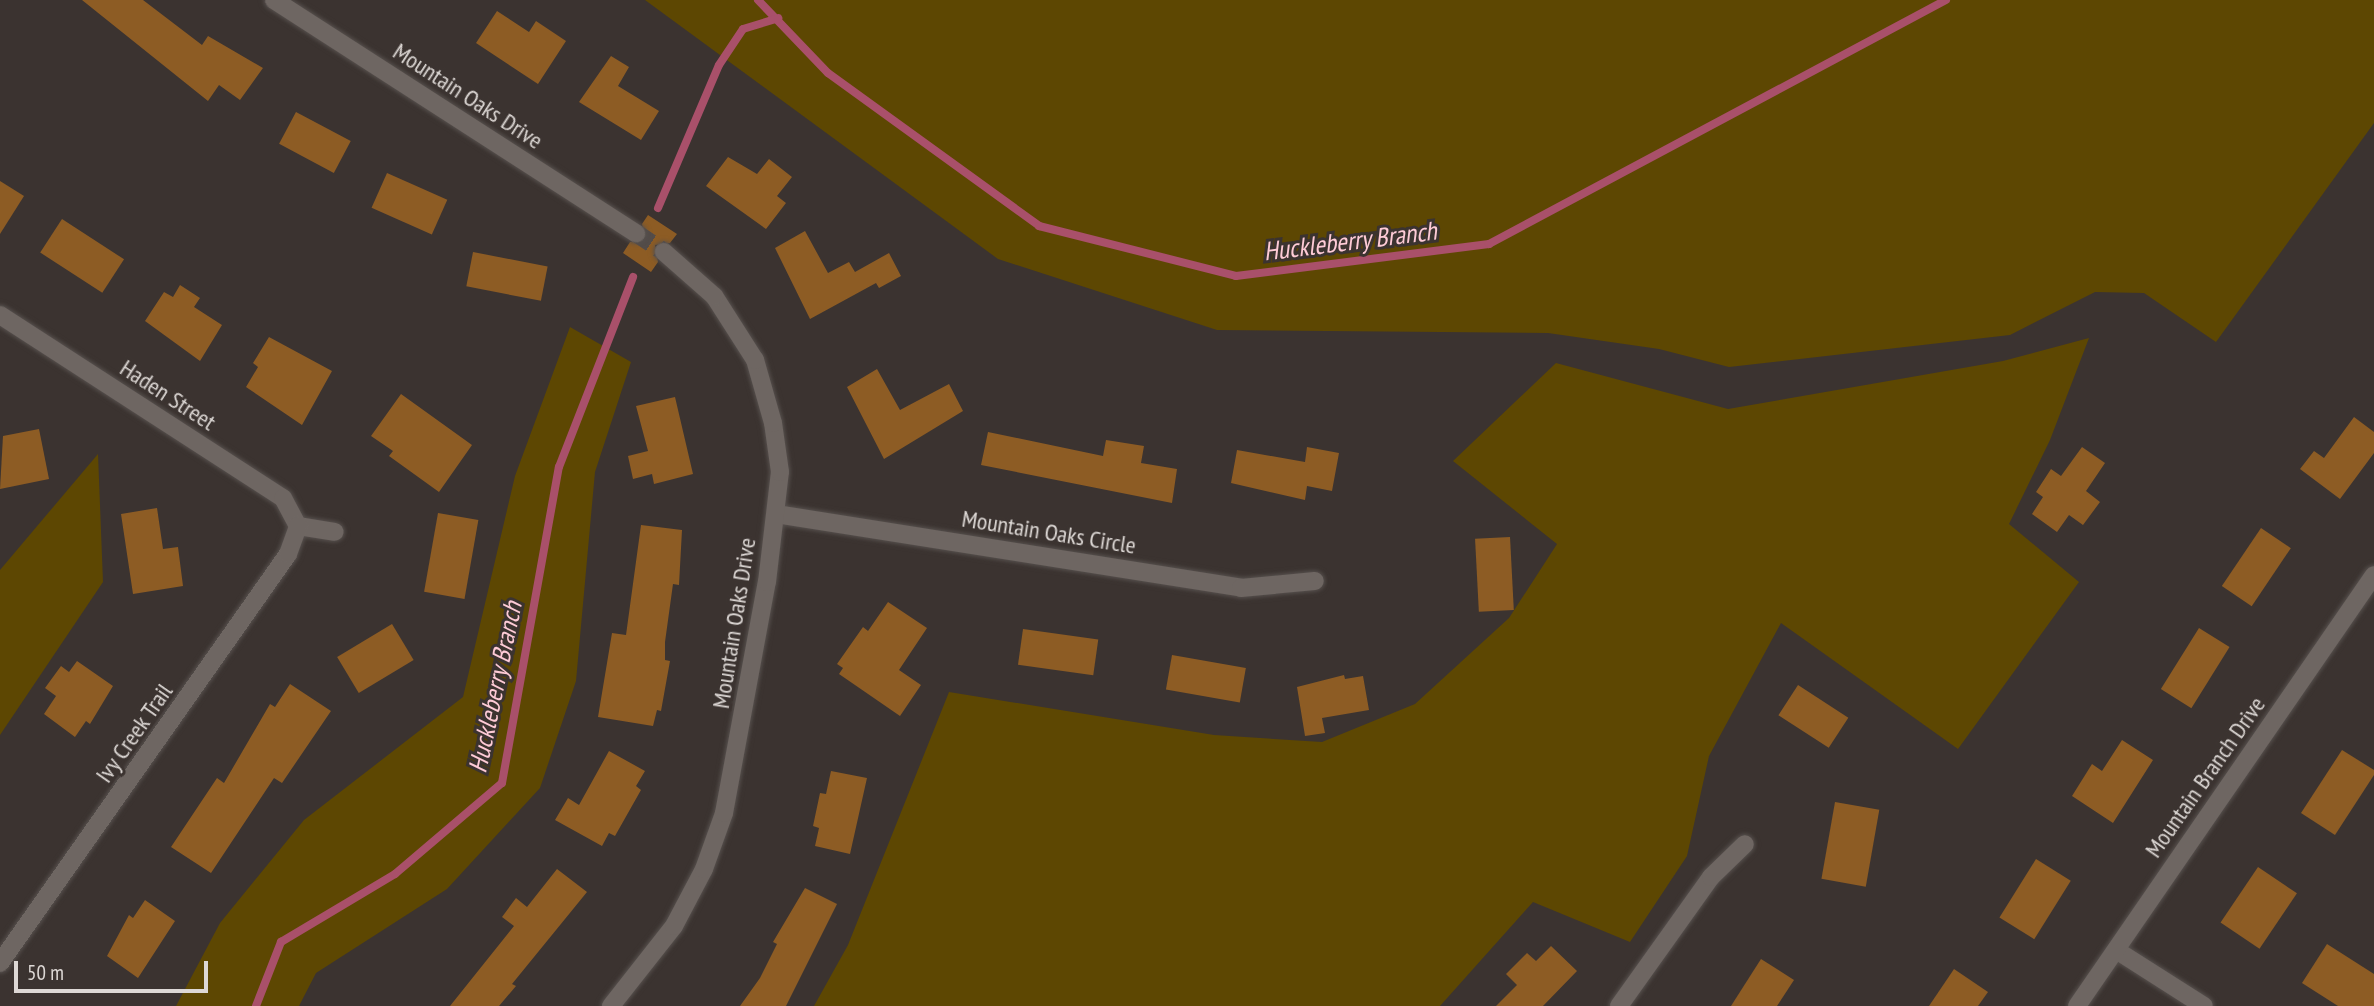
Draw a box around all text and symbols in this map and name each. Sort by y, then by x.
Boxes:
street label: Mountain Oaks Drive [388,37,548,155]
water label: Huckleberry Branch [1261,215,1439,267]
street label: Haden Street [115,353,221,437]
street label: Mountain Oaks Circle [960,504,1138,560]
street label: Mountain Oaks Drive [706,536,762,710]
water label: Huckleberry Branch [462,598,528,776]
street label: Ivy Creek Trail [89,677,179,789]
street label: Mountain Branch Drive [2139,691,2271,863]
scale bar [18,946,212,990]
text: 50 m [27,959,64,986]

